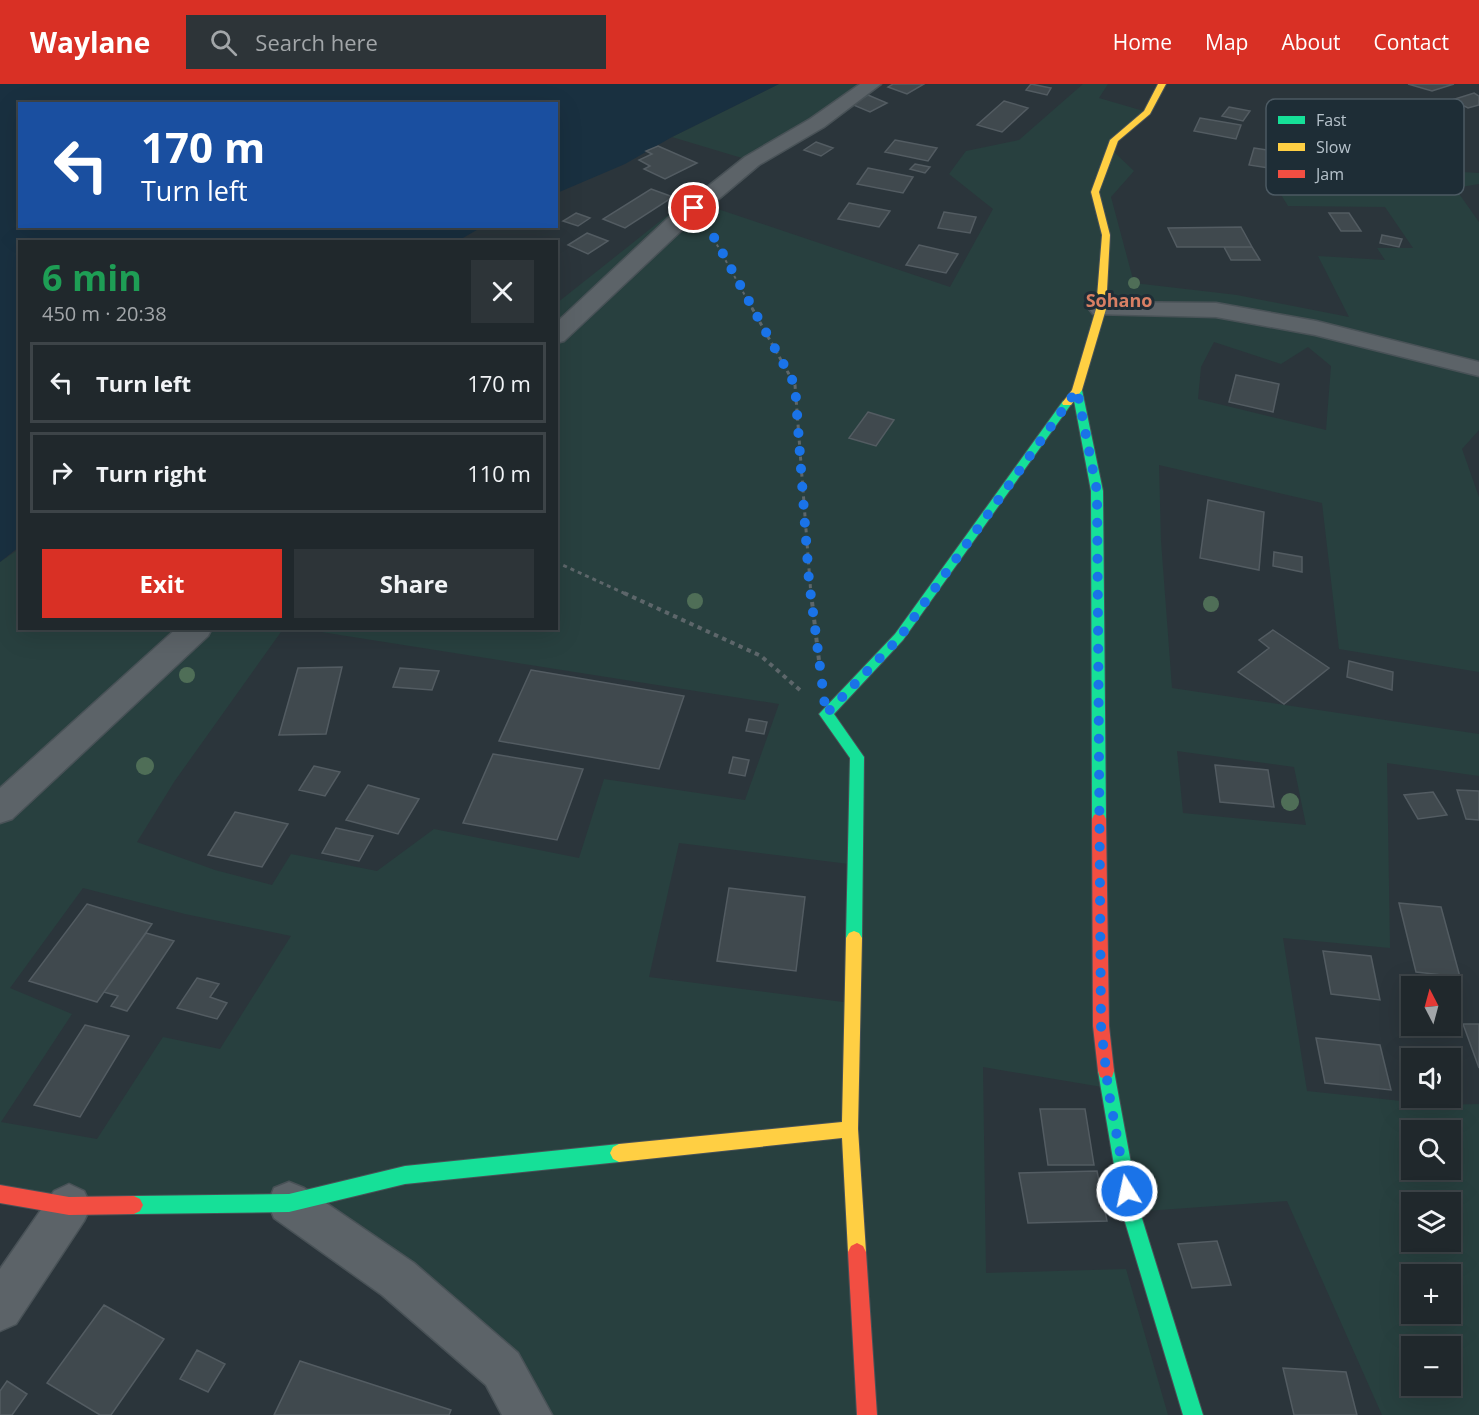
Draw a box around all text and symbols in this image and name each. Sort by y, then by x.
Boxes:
search box [186,15,606,69]
text: Waylane [30,23,150,61]
icon: search [207,26,240,59]
text: Search here [255,27,378,57]
text: Home [1113,28,1172,56]
text: Map [1205,28,1248,56]
text: About [1281,28,1341,56]
text: Contact [1374,28,1449,56]
legend [1266,99,1464,195]
text: Fast [1316,109,1347,131]
text: 170 m [141,118,265,175]
icon: left [42,126,120,204]
text: Slow [1316,136,1351,158]
text: Jam [1314,163,1344,185]
text: Turn left [141,172,248,209]
pin [668,182,719,233]
icon: arrive [677,191,710,224]
text: 6 min [42,253,142,302]
button: close [471,260,534,323]
district label: Sohano [1086,288,1152,312]
text: 450 m · 20:38 [42,300,167,327]
icon: left [45,366,78,399]
text: Turn left [96,368,191,398]
text: 170 m [467,368,531,398]
icon: right [45,456,78,489]
text: Turn right [96,458,207,488]
text: 110 m [467,458,531,488]
button: Exit [42,549,282,618]
button: Share [294,549,534,618]
north arrow [1401,976,1461,1036]
map controls [1401,976,1461,1396]
button: sound [1401,1048,1461,1108]
button: search [1401,1120,1461,1180]
position arrow [1095,1159,1159,1223]
button: layers [1401,1192,1461,1252]
button: + [1401,1264,1461,1324]
button: − [1401,1336,1461,1396]

